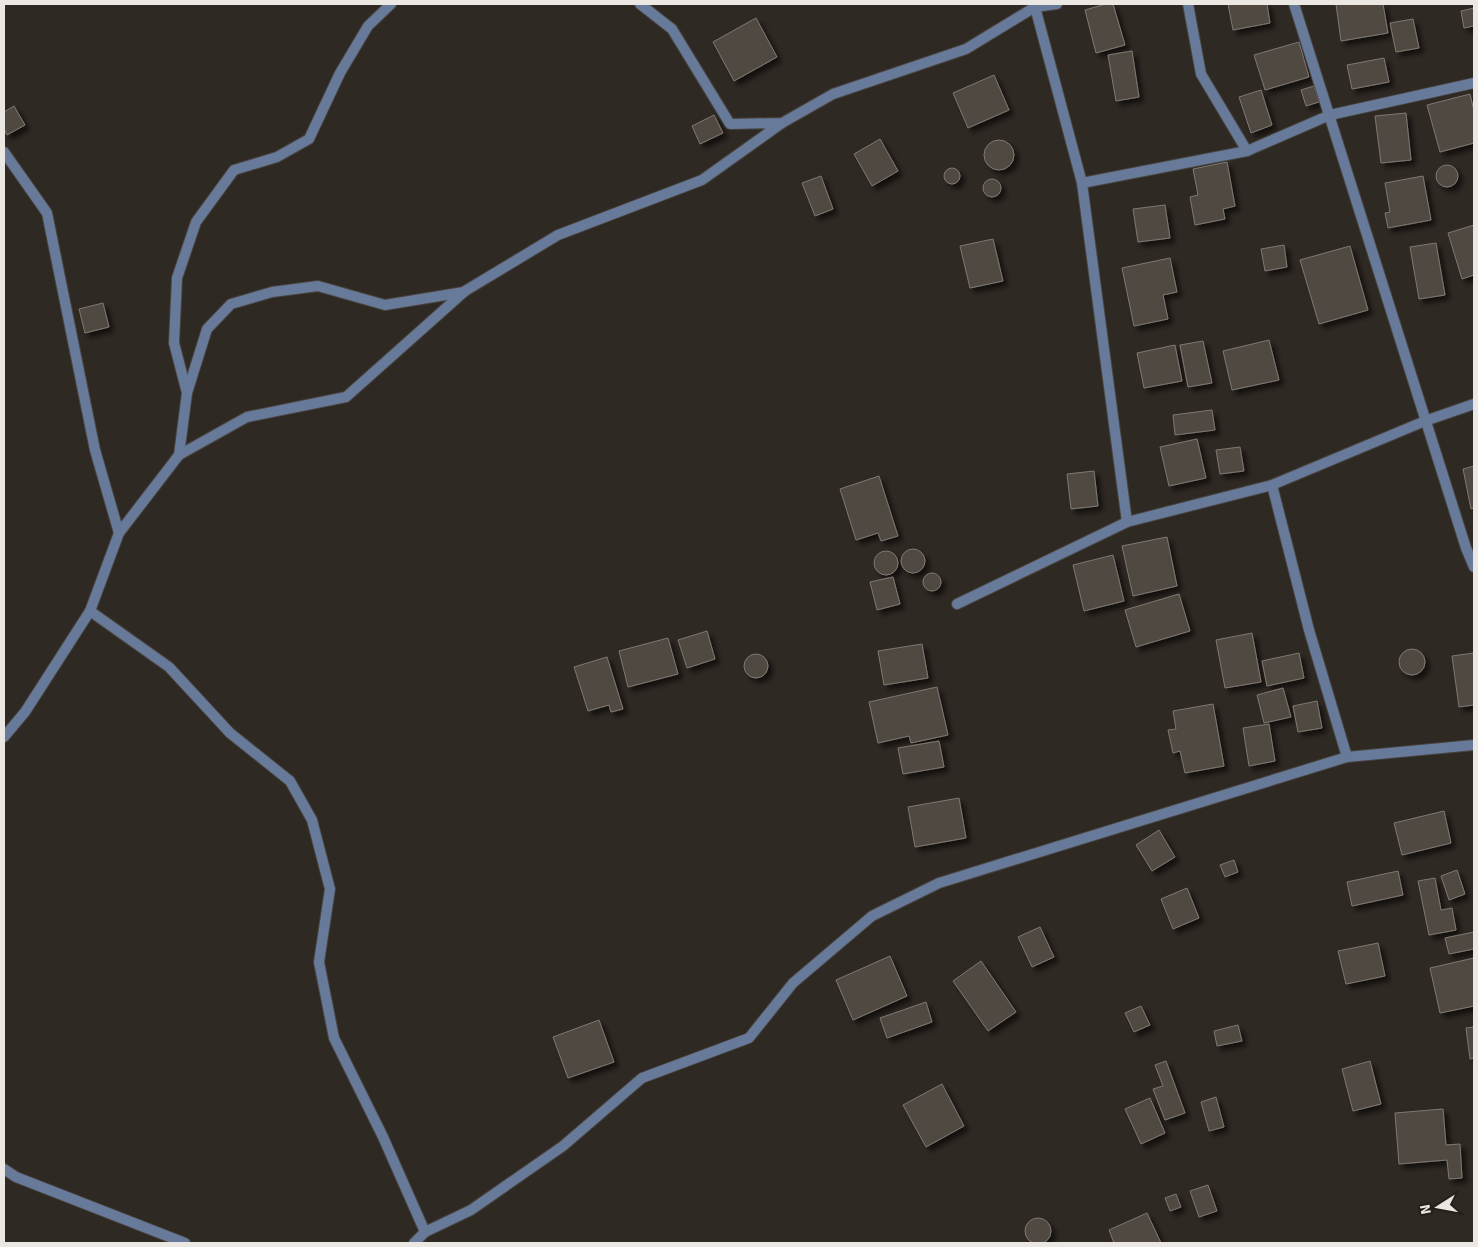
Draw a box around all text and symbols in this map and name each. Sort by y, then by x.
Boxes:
north arrow [1413,1182,1463,1232]
text: N [1416,1203,1435,1216]

